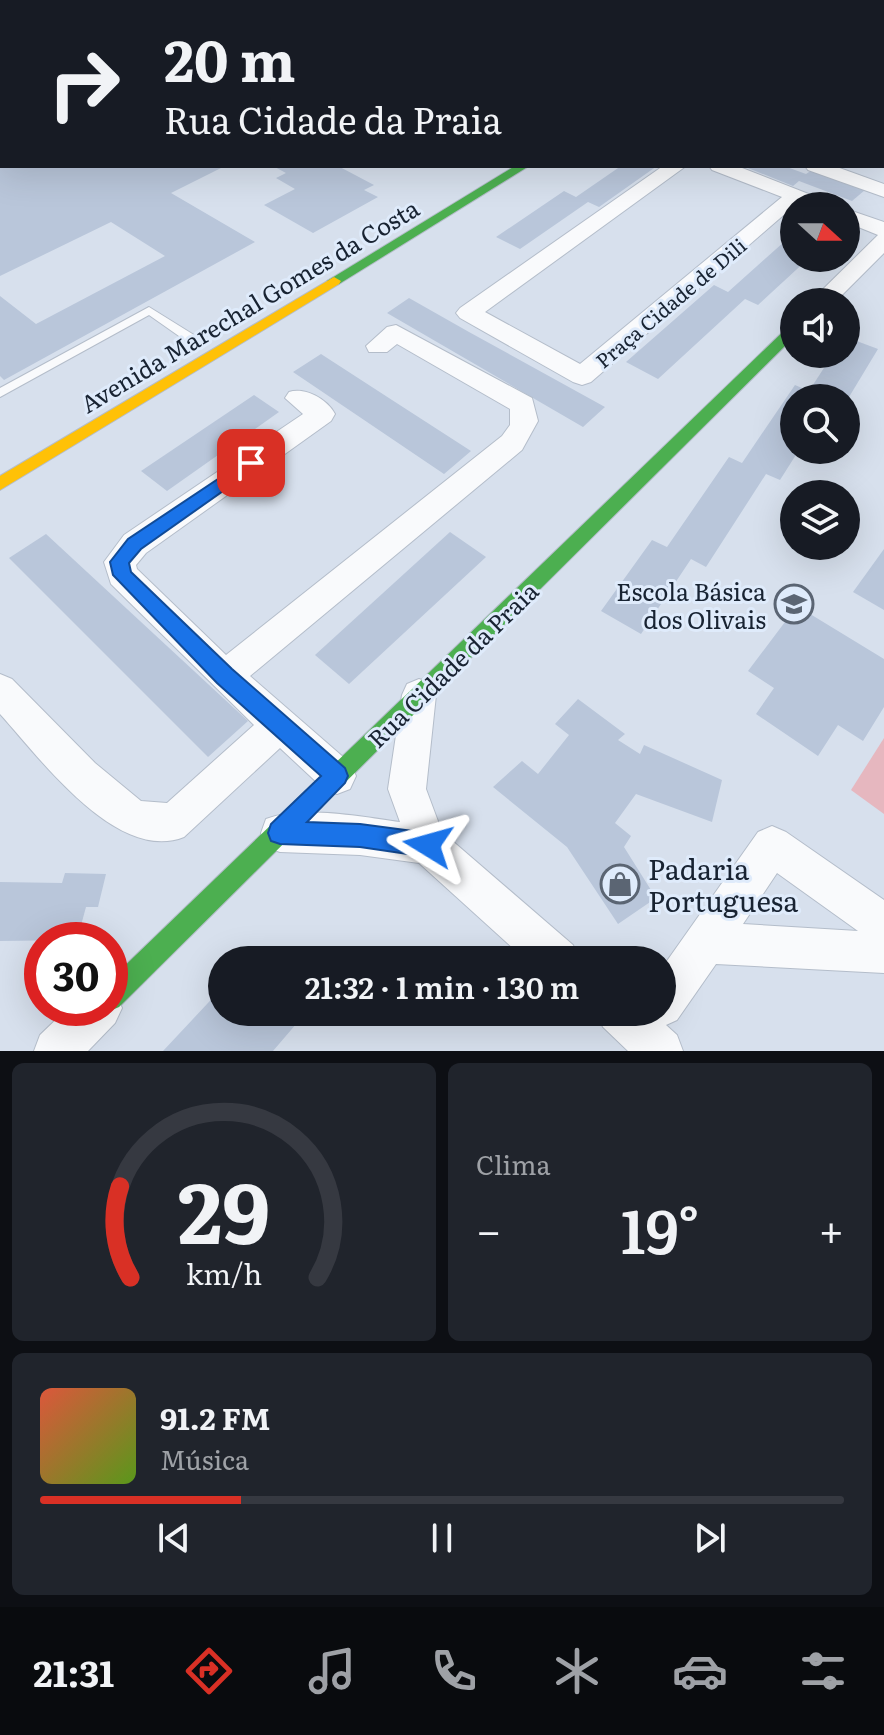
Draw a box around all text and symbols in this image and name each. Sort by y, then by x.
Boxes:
text: 20 m [164,16,296,99]
icon: right [32,32,136,136]
text: Rua Cidade da Praia [164,92,502,145]
street label: Avenida Marechal Gomes da Costa [73,190,425,420]
north arrow [780,192,860,272]
map controls [780,192,860,560]
street label: Praça Cidade de Dili [588,230,752,374]
button: sound [780,288,860,368]
button: search [780,384,860,464]
pin [217,429,285,497]
icon: arrive [229,441,273,485]
button: layers [780,480,860,560]
street label: Rua Cidade da Praia [359,573,545,755]
place label: Escola Básica dos Olivais [616,573,766,636]
school or university icon: Escola Básica dos Olivais [773,583,815,625]
position arrow [386,803,470,887]
place label: Padaria Portuguesa [648,847,798,921]
shop icon: Padaria Portuguesa [599,863,641,905]
speed limit sign: 30 [24,922,128,1026]
text: 21:32 · 1 min · 130 m [305,964,579,1008]
text: Clima [476,1144,551,1183]
text: 29 [178,1146,270,1270]
text: 19° [621,1183,699,1272]
text: − [476,1195,502,1261]
text: + [818,1195,844,1261]
text: km/h [186,1251,262,1294]
text: 91.2 FM [160,1395,270,1439]
text: Música [160,1439,249,1478]
icon: previous [152,1516,196,1560]
icon: pause [420,1516,464,1560]
icon: next [688,1516,732,1560]
icon: directions [181,1643,237,1699]
icon: music [304,1643,360,1699]
icon: phone [426,1643,482,1699]
icon: climate [549,1643,605,1699]
icon: car [672,1643,728,1699]
icon: filters [795,1643,851,1699]
text: 21:31 [33,1645,114,1698]

